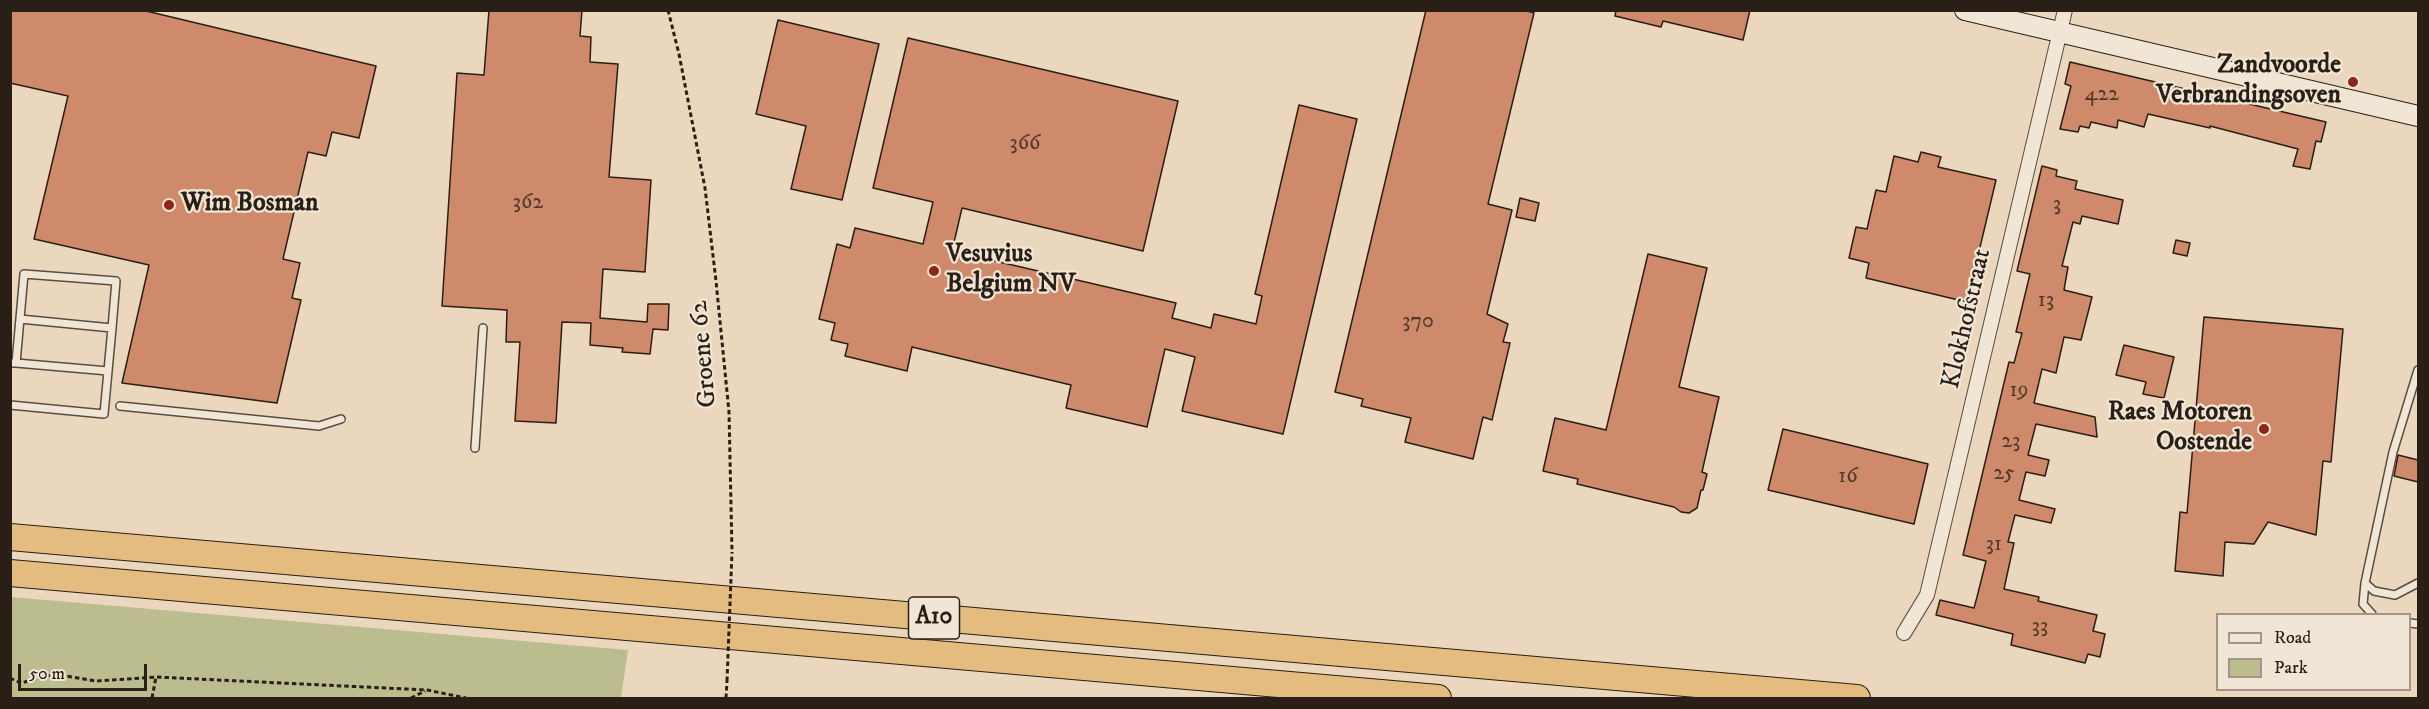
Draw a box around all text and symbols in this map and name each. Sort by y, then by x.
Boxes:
place label: Zandvoorde Verbrandingsoven [2156,51,2341,112]
marker: Zandvoorde Verbrandingsoven [2346,75,2360,89]
house number: 422 [2085,82,2119,108]
house number: 366 [1009,131,1041,157]
place label: Wim Bosman [181,189,319,221]
house number: 362 [513,190,543,216]
house number: 3 [2053,192,2061,218]
marker: Wim Bosman [162,198,176,212]
place label: Vesuvius Belgium NV [946,240,1076,302]
street label: Klokhofstraat [1937,246,1999,392]
marker: Vesuvius Belgium NV [927,264,941,278]
house number: 13 [2038,288,2054,314]
street label: Groene 62 [685,299,725,409]
house number: 370 [1402,309,1434,335]
house number: 19 [2010,378,2028,404]
place label: Raes Motoren Oostende [2108,398,2252,460]
marker: Raes Motoren Oostende [2257,422,2271,436]
house number: 23 [2001,429,2021,455]
house number: 25 [1993,461,2015,487]
house number: 16 [1838,464,1858,490]
house number: 31 [1986,532,2002,558]
road number: A10 [908,597,960,639]
legend [2216,613,2411,691]
house number: 33 [2032,614,2048,640]
text: Road [2274,627,2311,649]
scale bar [21,652,150,690]
text: Park [2274,657,2308,679]
text: 50 m [29,663,65,685]

